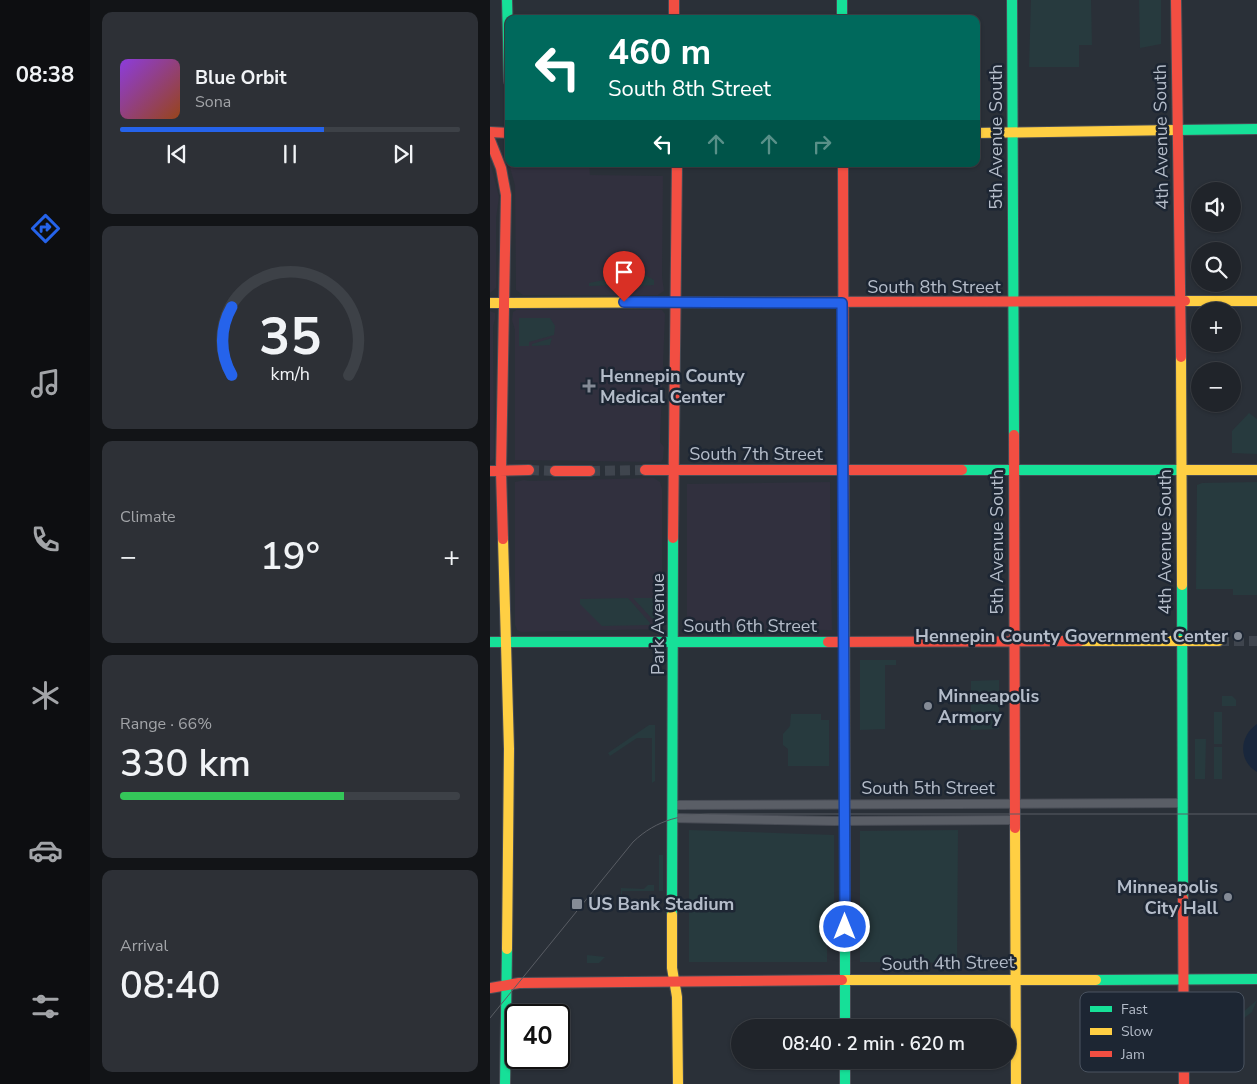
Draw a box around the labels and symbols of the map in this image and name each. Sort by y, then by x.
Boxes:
street label: 5th Avenue South [984,64,1008,210]
street label: 4th Avenue South [1148,64,1174,210]
pin [603,251,645,302]
street label: South 8th Street [867,275,1001,299]
place label: Hennepin County Medical Center [600,364,745,409]
marker: Hennepin County Medical Center [582,379,596,393]
street label: South 7th Street [689,442,823,466]
street label: 5th Avenue South [985,469,1009,615]
street label: 4th Avenue South [1153,469,1177,615]
street label: Park Avenue [646,573,670,675]
street label: South 6th Street [683,614,817,638]
place label: Hennepin County Government Center [915,624,1228,648]
marker: Hennepin County Government Center [1232,630,1244,642]
place label: Minneapolis Armory [938,684,1039,729]
marker: Minneapolis Armory [922,700,934,712]
street label: South 5th Street [861,776,995,800]
place label: Minneapolis City Hall [1117,875,1218,920]
marker: Minneapolis City Hall [1222,891,1234,903]
place label: US Bank Stadium [588,892,734,916]
marker: US Bank Stadium [570,897,584,911]
position arrow [818,900,870,952]
street label: South 4th Street [881,950,1016,976]
legend [1080,992,1244,1072]
text: Fast [1121,1000,1147,1019]
speed limit sign: 40 [505,1004,570,1069]
text: Slow [1121,1022,1153,1041]
text: Jam [1120,1045,1145,1064]

